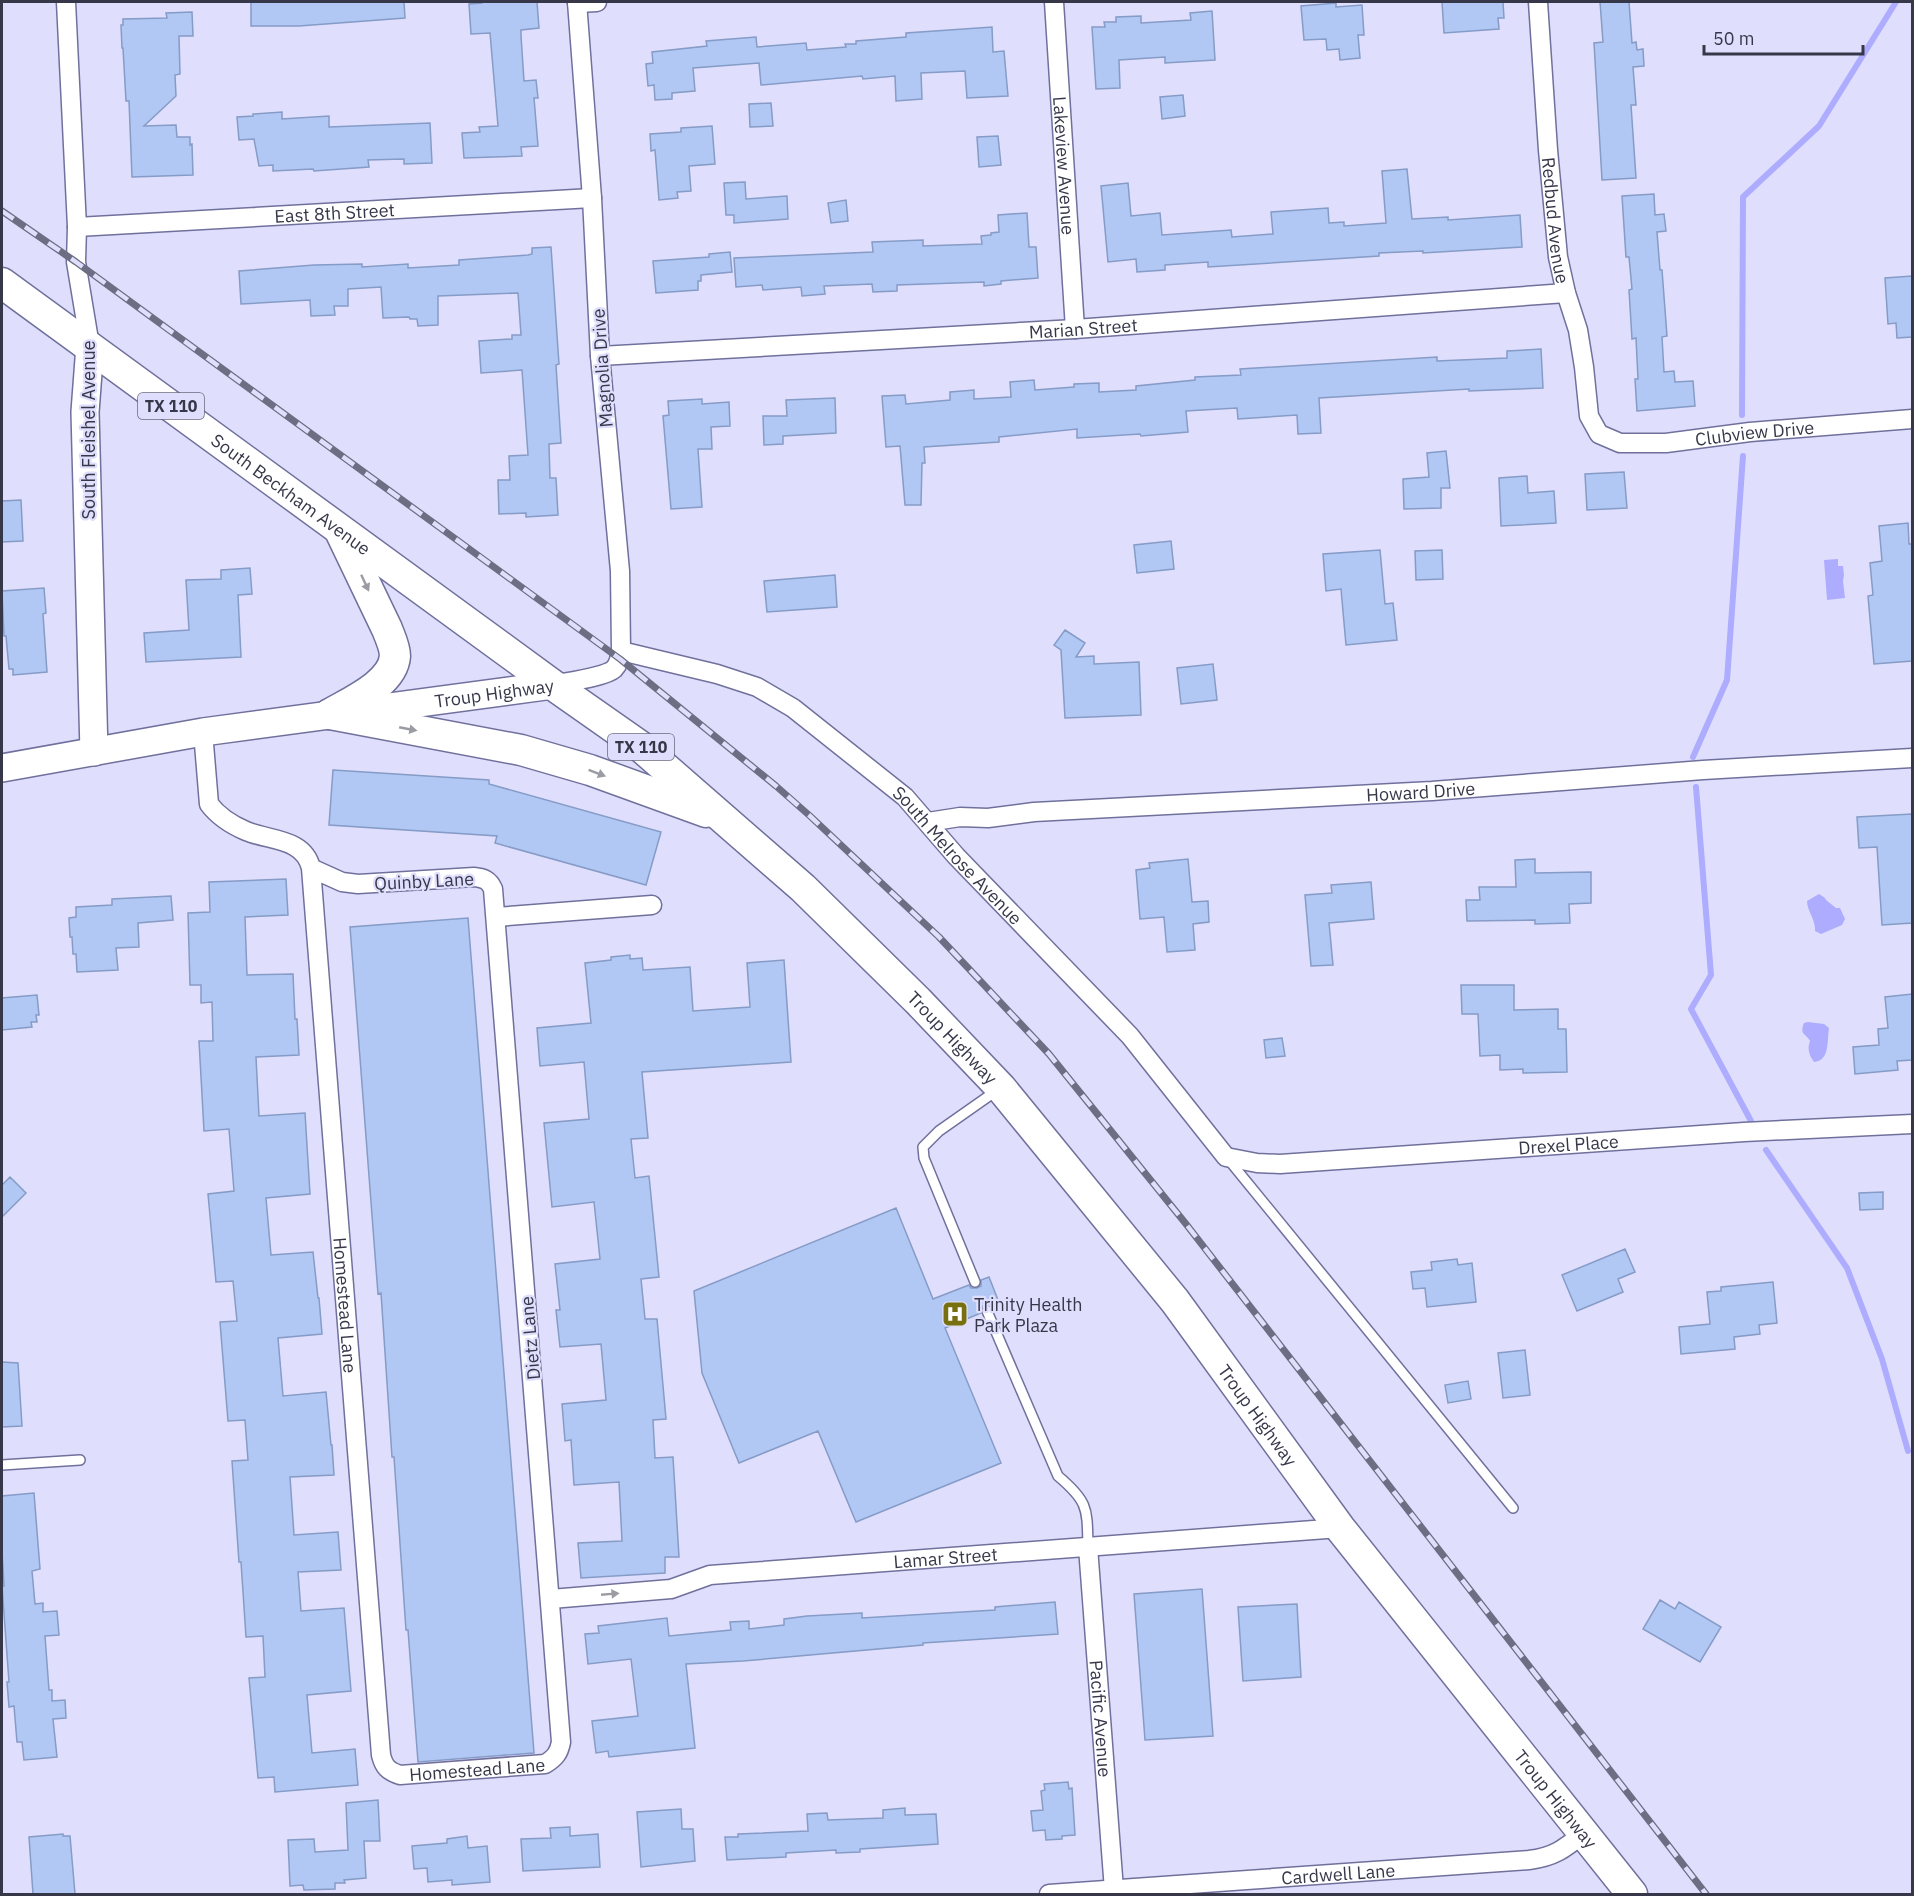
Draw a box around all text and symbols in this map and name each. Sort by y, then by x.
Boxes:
scale bar [1704,18,1863,56]
text: 50 m [1713,27,1755,50]
street label: Lakeview Avenue [1049,96,1080,236]
street label: Redbud Avenue [1537,156,1575,286]
street label: East 8th Street [274,198,395,227]
street label: Magnolia Drive [586,308,618,428]
street label: Marian Street [1028,313,1138,343]
street label: South Fleishel Avenue [77,340,100,520]
road number: TX 110 [138,393,204,419]
street label: Clubview Drive [1694,415,1815,451]
street label: South Beckham Avenue [207,428,376,560]
one-way arrow [361,575,370,592]
street label: Troup Highway [433,674,555,712]
one-way arrow [398,725,417,734]
road number: TX 110 [608,734,674,760]
one-way arrow [589,768,607,778]
street label: Howard Drive [1366,776,1476,806]
street label: South Melrose Avenue [889,781,1028,929]
street label: Quinby Lane [373,867,475,895]
street label: Troup Highway [903,986,1003,1089]
street label: Drexel Place [1517,1129,1619,1159]
street label: Homestead Lane [329,1236,362,1374]
place label: Trinity Health Park Plaza [974,1293,1082,1337]
street label: Dietz Lane [515,1295,545,1381]
hospital icon: Trinity Health Park Plaza [940,1299,970,1329]
street label: Troup Highway [1213,1360,1303,1470]
street label: Lamar Street [893,1542,998,1573]
one-way arrow [600,1589,619,1599]
street label: Pacific Avenue [1085,1659,1117,1778]
street label: Troup Highway [1510,1745,1602,1853]
street label: Homestead Lane [408,1753,546,1786]
street label: Cardwell Lane [1281,1858,1396,1889]

